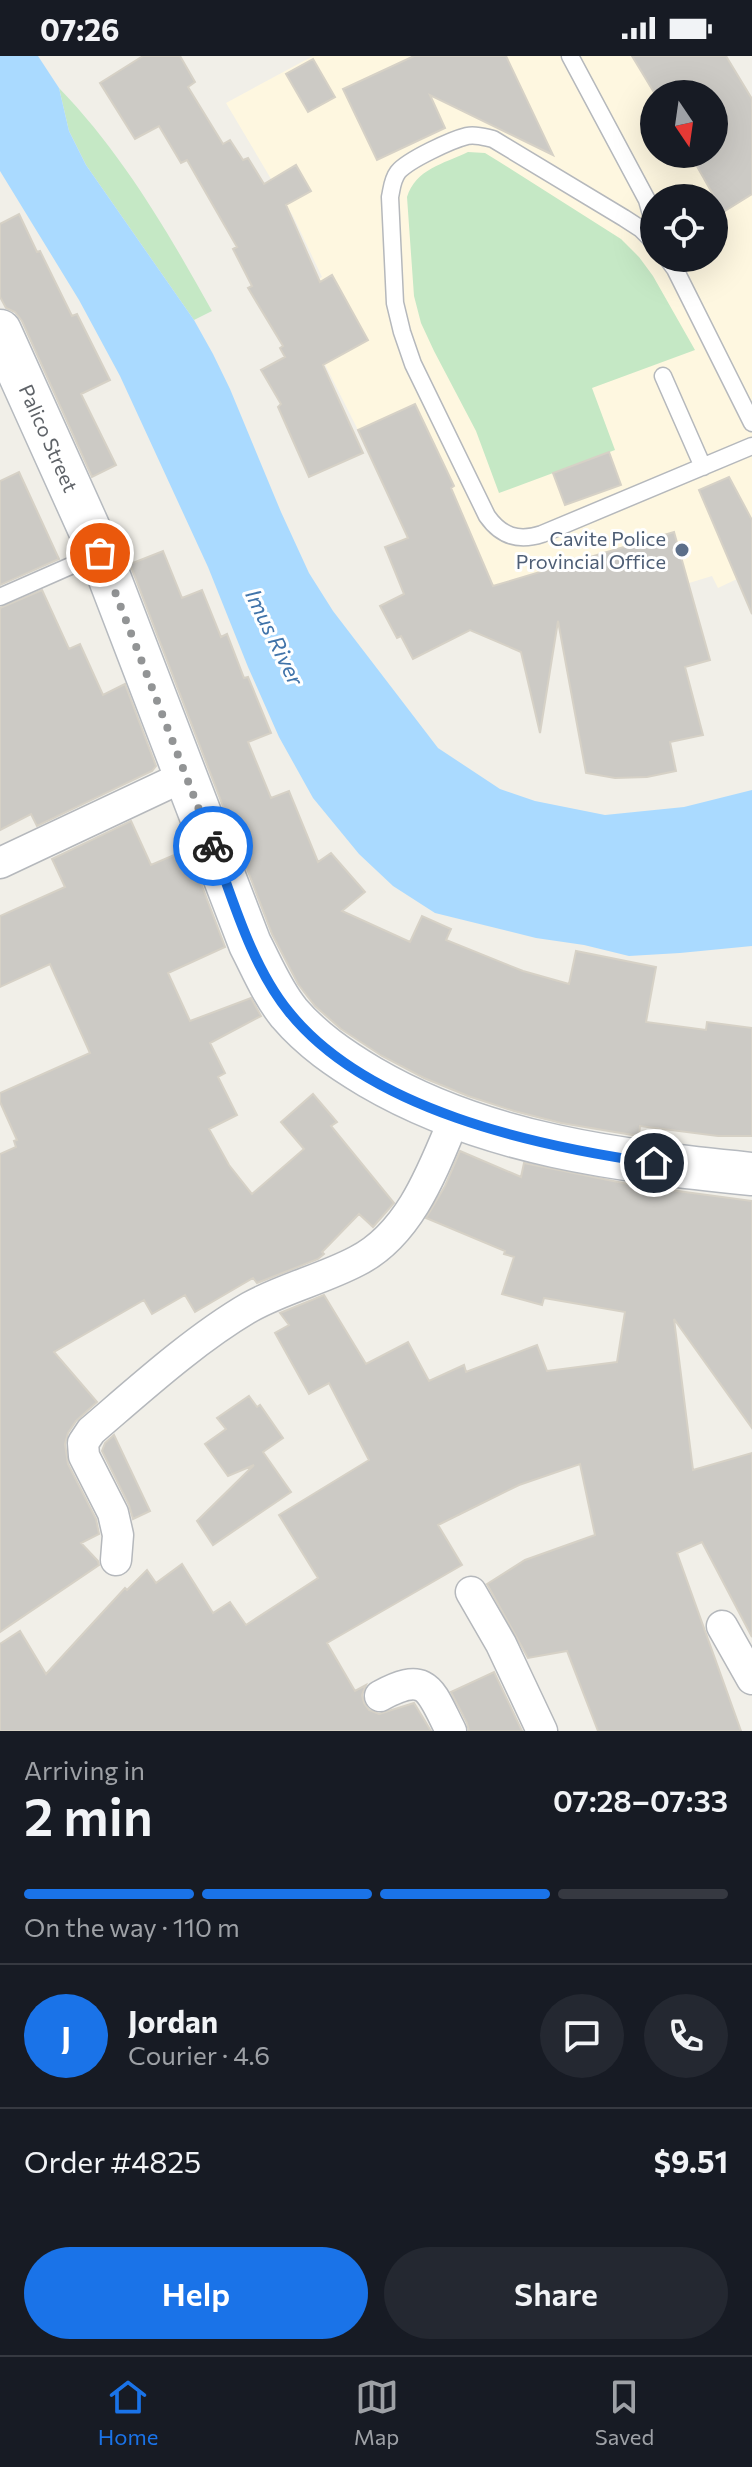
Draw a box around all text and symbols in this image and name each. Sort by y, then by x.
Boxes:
text: 07:26 [40,10,119,47]
north arrow [640,80,728,168]
map controls [640,80,728,272]
button: locate [640,184,728,272]
street label: Palico Street [15,380,83,496]
pin [66,519,134,587]
place label: Cavite Police Provincial Office [516,526,666,573]
icon: bag [78,531,122,575]
marker: Cavite Police Provincial Office [673,541,691,559]
water label: Imus River [240,584,310,691]
courier [173,806,253,886]
icon: bike [191,824,235,868]
pin [620,1129,688,1197]
icon: home [632,1141,676,1185]
text: Arriving in [24,1754,145,1785]
text: 07:28–07:33 [553,1781,728,1818]
text: 2 min [24,1783,153,1847]
text: On the way · 110 m [24,1911,240,1942]
button: chat [540,1994,624,2078]
button: phone [644,1994,728,2078]
text: Jordan [128,2002,218,2039]
text: J [61,2018,71,2055]
text: Courier · 4.6 [128,2039,270,2070]
text: Order #4825 [24,2142,201,2179]
text: $9.51 [654,2142,728,2179]
button: Help [24,2247,368,2339]
button: Share [384,2247,728,2339]
tab: Home [98,2375,158,2450]
tab: Map [354,2375,399,2450]
tab: Saved [595,2375,654,2450]

